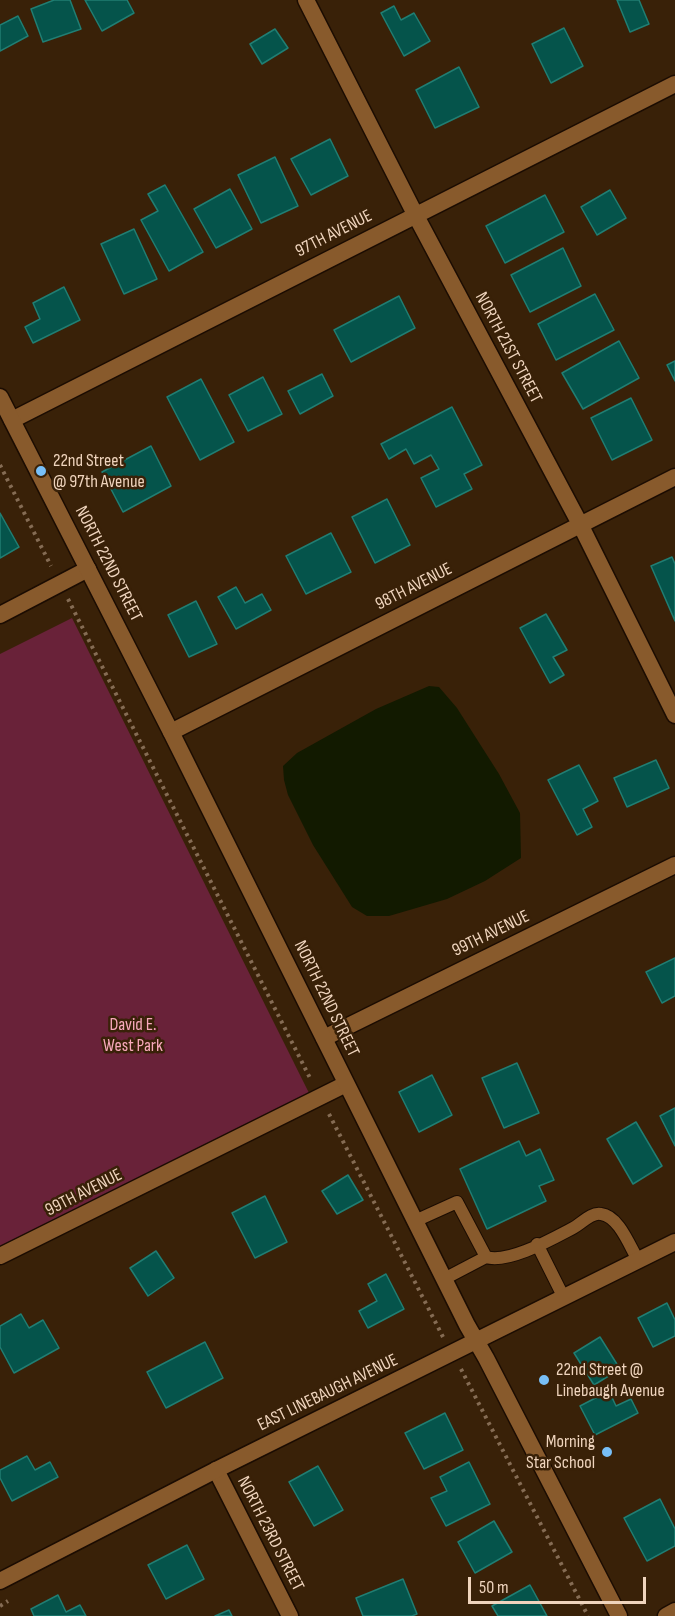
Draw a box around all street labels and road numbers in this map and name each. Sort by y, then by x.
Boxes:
street label: 97TH AVENUE [292,205,376,263]
street label: NORTH 21ST STREET [470,289,546,407]
street label: NORTH 22ND STREET [70,503,146,625]
street label: 98TH AVENUE [372,558,456,616]
street label: 99TH AVENUE [449,906,533,962]
street label: NORTH 22ND STREET [289,937,363,1061]
street label: 99TH AVENUE [42,1164,126,1222]
street label: EAST LINEBAUGH AVENUE [254,1350,402,1436]
street label: NORTH 23RD STREET [232,1473,308,1595]

